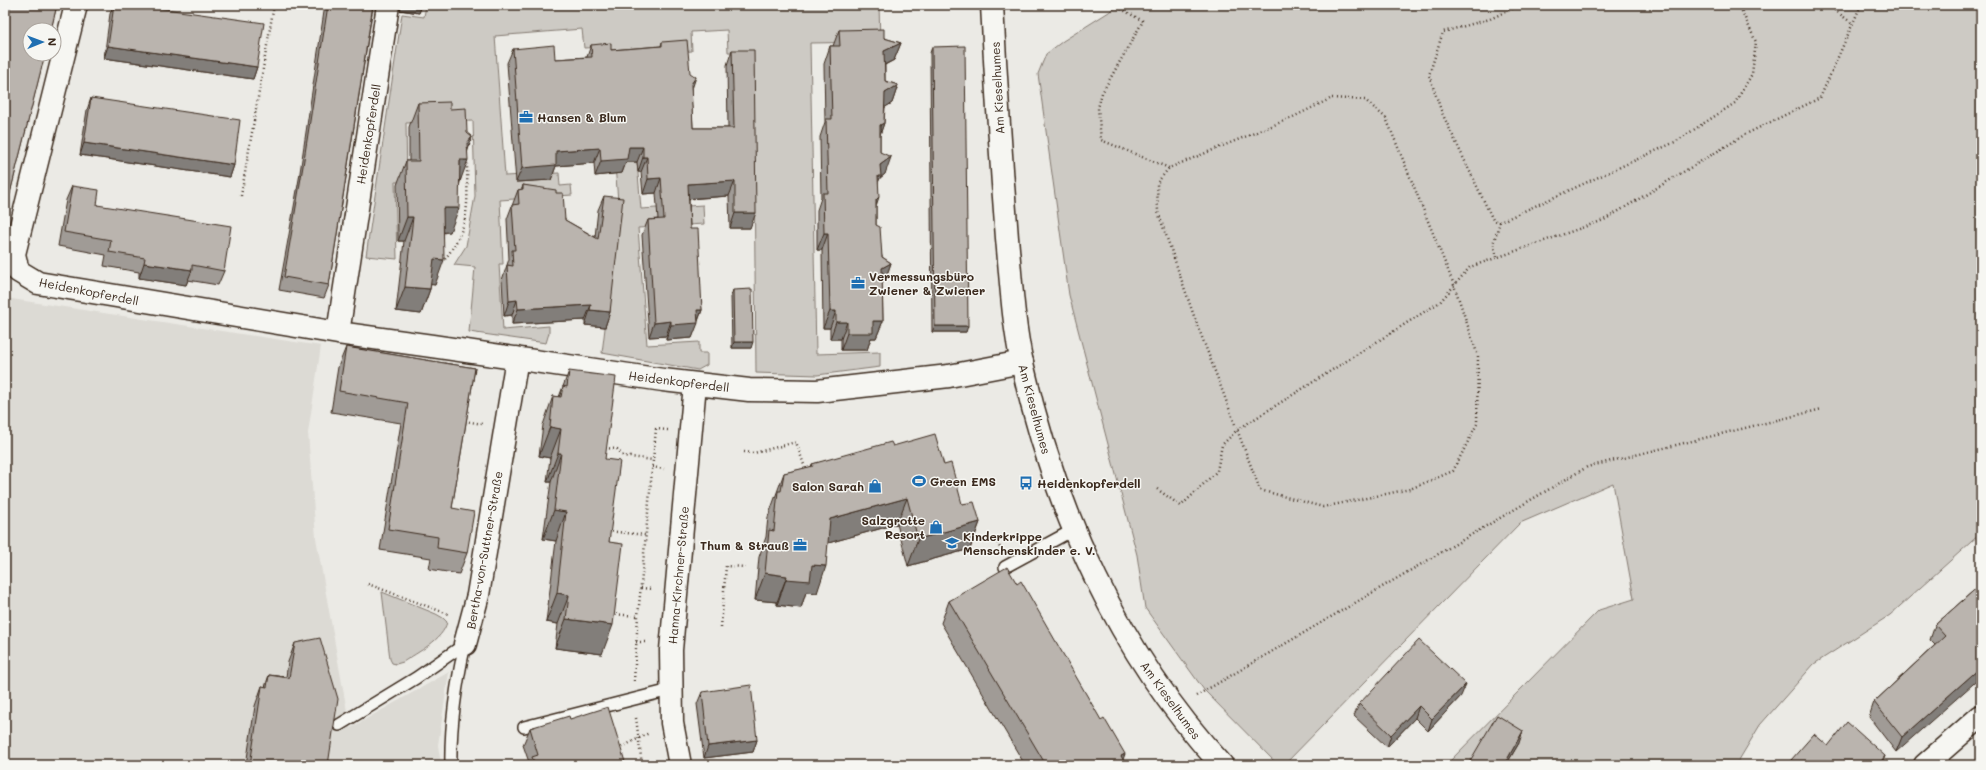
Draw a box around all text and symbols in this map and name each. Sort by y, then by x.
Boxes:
north arrow [22,22,62,62]
text: N [45,38,60,46]
street label: Am Kieselhumes [987,41,1007,135]
street label: Heidenkopferdell [352,83,384,185]
office icon: Hansen & Blum [518,109,534,125]
place label: Hansen & Blum [537,109,626,125]
place label: Vermessungsbüro Zwiener & Zwiener [869,268,985,298]
street label: Heidenkopferdell [38,273,140,309]
office icon: Vermessungsbüro Zwiener & Zwiener [850,275,866,291]
street label: Am Kieselhumes [1015,362,1055,456]
street label: Heidenkopferdell [628,367,730,395]
street label: Bertha-von-Suttner-Straße [462,470,506,630]
sports icon: Green EMS [911,473,927,489]
place label: Green EMS [930,473,996,489]
bus stop icon: Heidenkopferdell [1018,475,1034,491]
place label: Heidenkopferdell [1037,475,1141,491]
place label: Salon Sarah [792,478,864,494]
shop icon: Salon Sarah [867,478,883,494]
street label: Hanna-Kirchner-Straße [664,505,692,645]
place label: Salzgrotte Resort [862,512,925,542]
shop icon: Salzgrotte Resort [928,519,944,535]
place label: Kinderkrippe Menschenskinder e. V. [963,528,1095,558]
school or university icon: Kinderkrippe Menschenskinder e. V. [944,535,960,551]
place label: Thum & Strauß [700,537,789,553]
office icon: Thum & Strauß [792,537,808,553]
street label: Am Kieselhumes [1137,658,1205,742]

